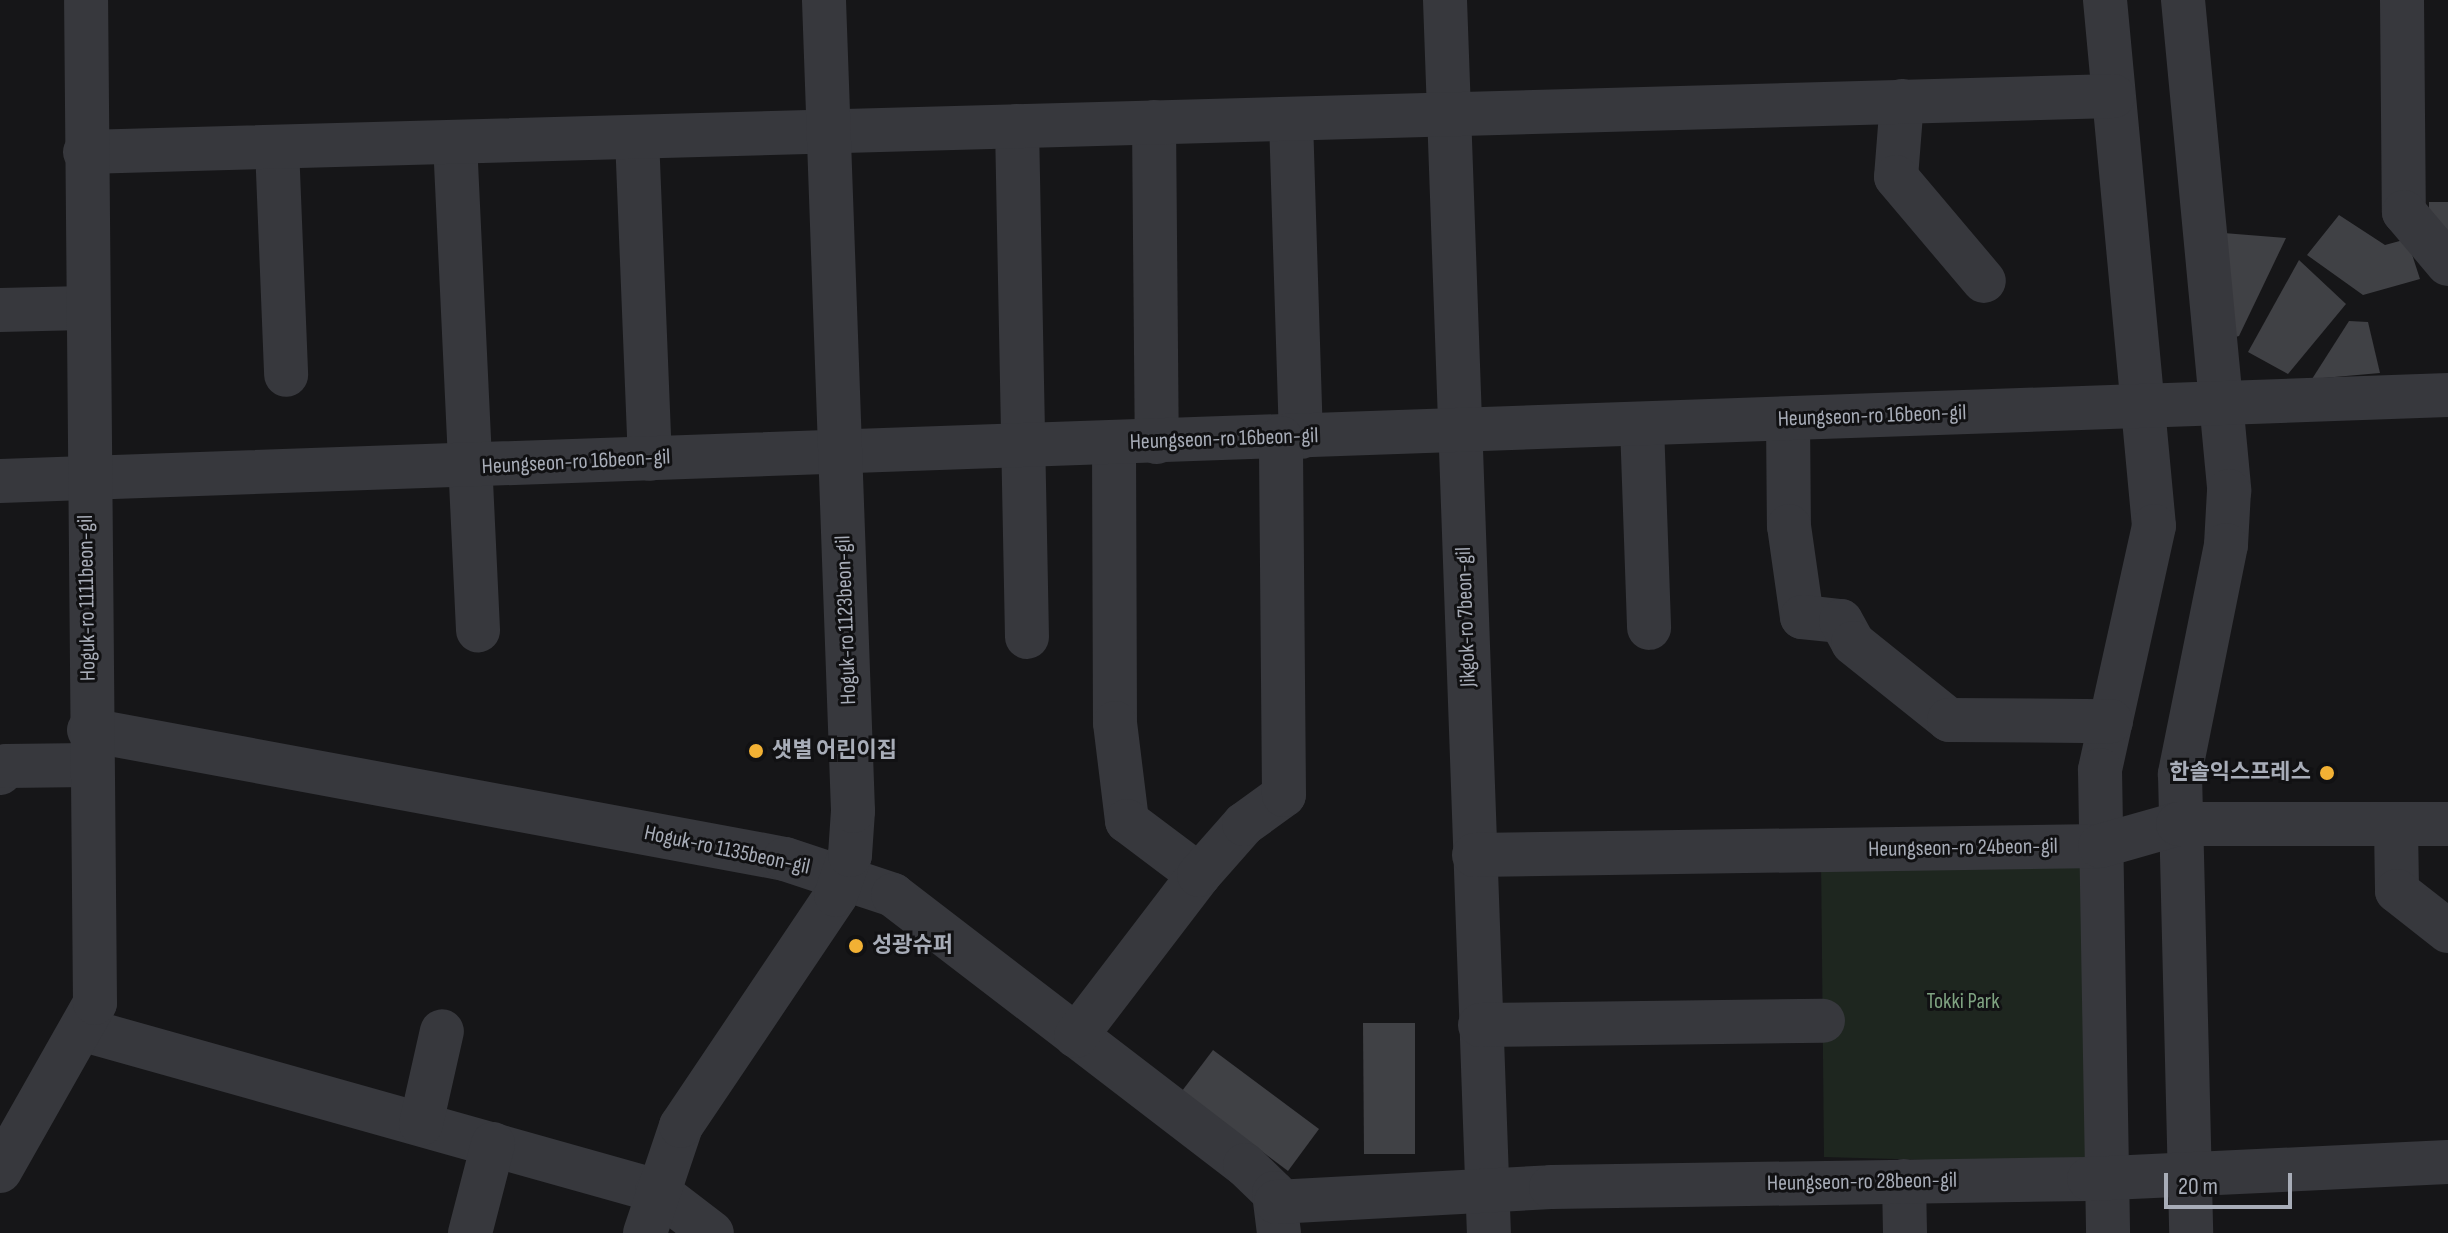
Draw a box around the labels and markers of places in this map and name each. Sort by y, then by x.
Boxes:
place label: 샛별 어린이집 [772,738,897,764]
marker: 샛별 어린이집 [747,742,765,760]
place label: 한솔익스프레스 [2169,760,2311,786]
marker: 한솔익스프레스 [2318,764,2336,782]
place label: 성광슈퍼 [872,933,953,959]
marker: 성광슈퍼 [847,937,865,955]

